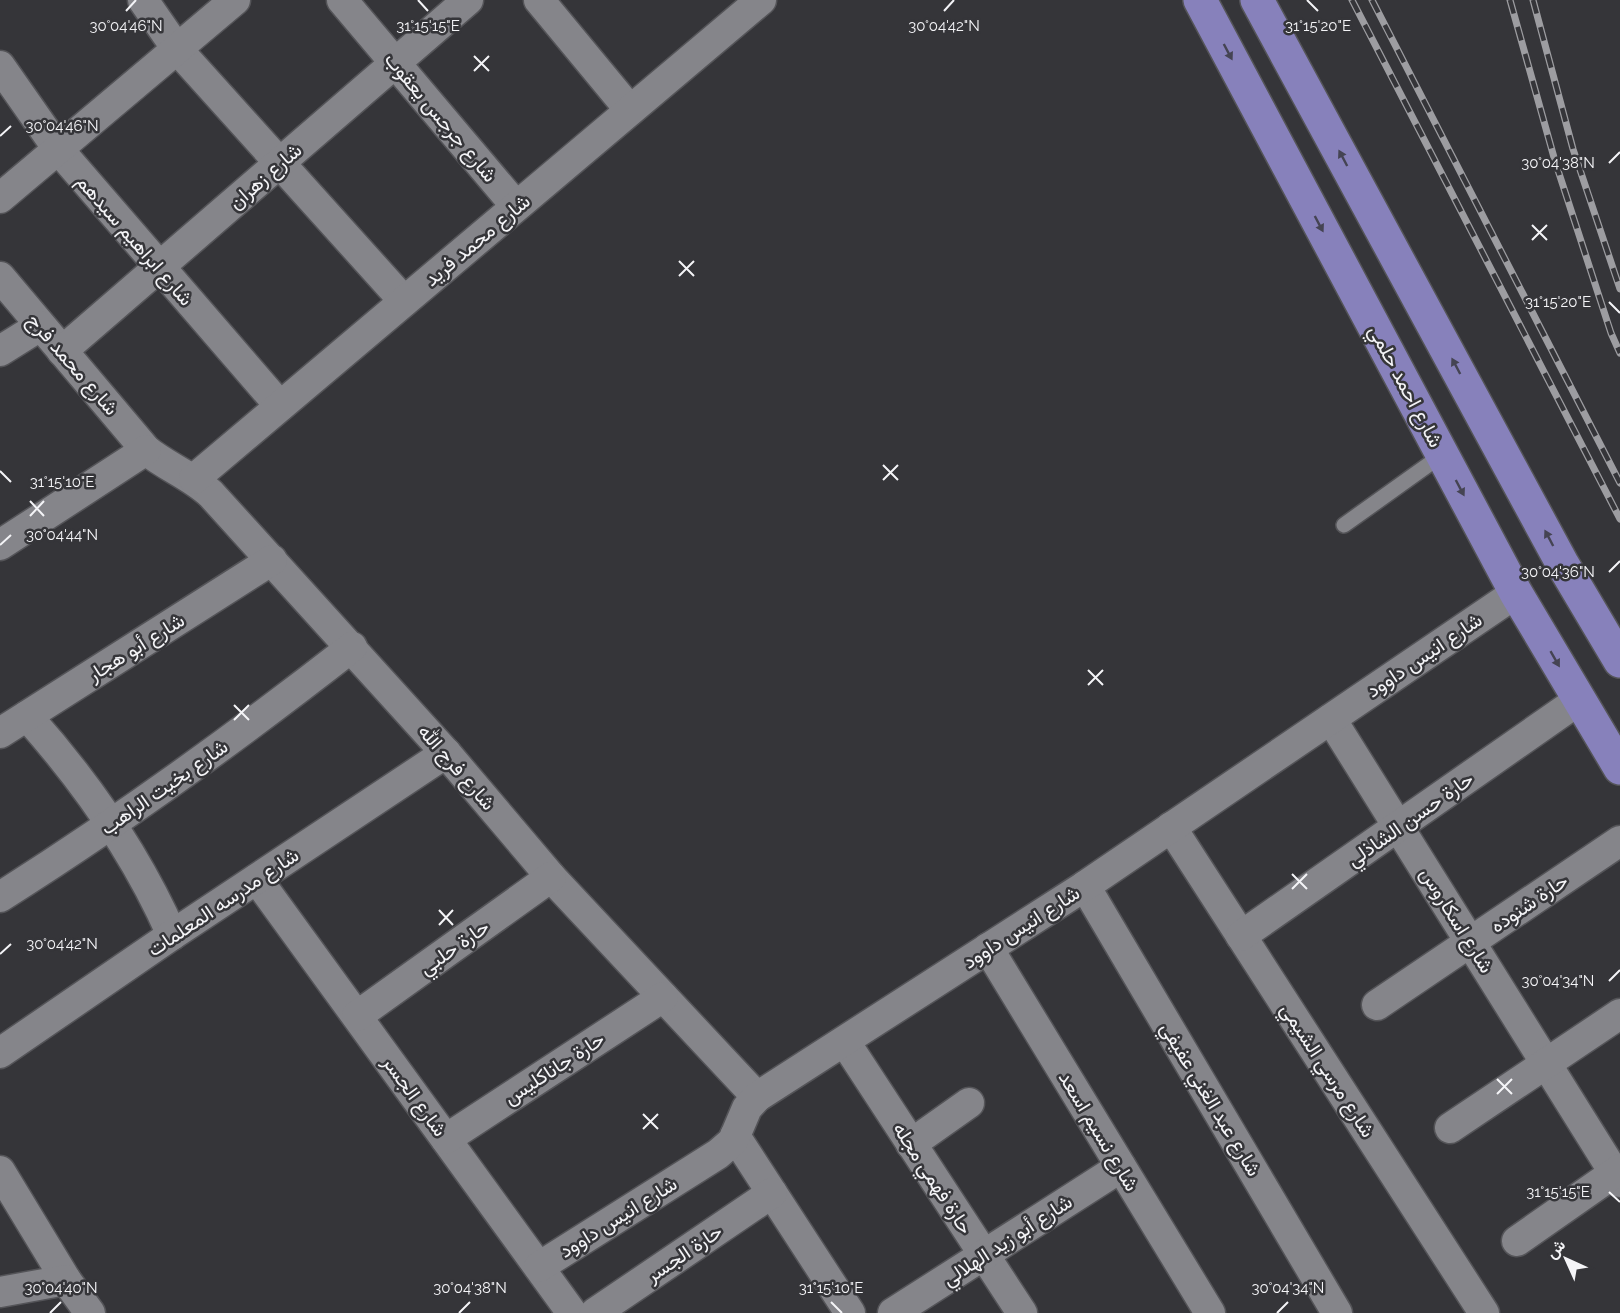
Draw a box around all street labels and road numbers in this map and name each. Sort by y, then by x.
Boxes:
street label: شارع جرجس يعقوب [378,47,502,188]
street label: شارع زهران [224,138,308,216]
street label: شارع ابراهيم سيدهم [70,169,199,312]
street label: شارع محمد فريد [419,189,536,293]
street label: شارع محمد فرج [21,308,124,421]
street label: شارع احمد حلمي [1359,321,1448,454]
street label: شارع انيس داوود [1362,607,1488,704]
street label: شارع أبو هجار [82,608,190,688]
street label: شارع فرج الله [412,719,501,816]
street label: شارع بخيت الراهب [96,734,233,841]
street label: حارة حسن الشاذلي [1342,766,1481,876]
street label: شارع مدرسه المعلمات [143,843,304,963]
street label: شارع اسكاروس [1413,863,1499,978]
street label: حارة شنوده [1486,868,1573,939]
street label: شارع انيس داوود [958,880,1085,975]
street label: حارة حلبي [414,914,496,984]
street label: شارع مرسي الشيمي [1271,998,1380,1144]
street label: شارع عبد الغني عفيفي [1151,1018,1267,1183]
street label: حارة جاناكليس [499,1027,609,1110]
street label: شارع الجسر [375,1050,452,1142]
street label: شارع نسيم اسعد [1052,1067,1144,1196]
street label: حارة فهمي مجله [884,1118,978,1241]
street label: شارع انيس داوود [555,1171,682,1264]
street label: شارع أبو زيد الهلالي [938,1189,1079,1295]
street label: حارة الجسر [640,1219,727,1289]

